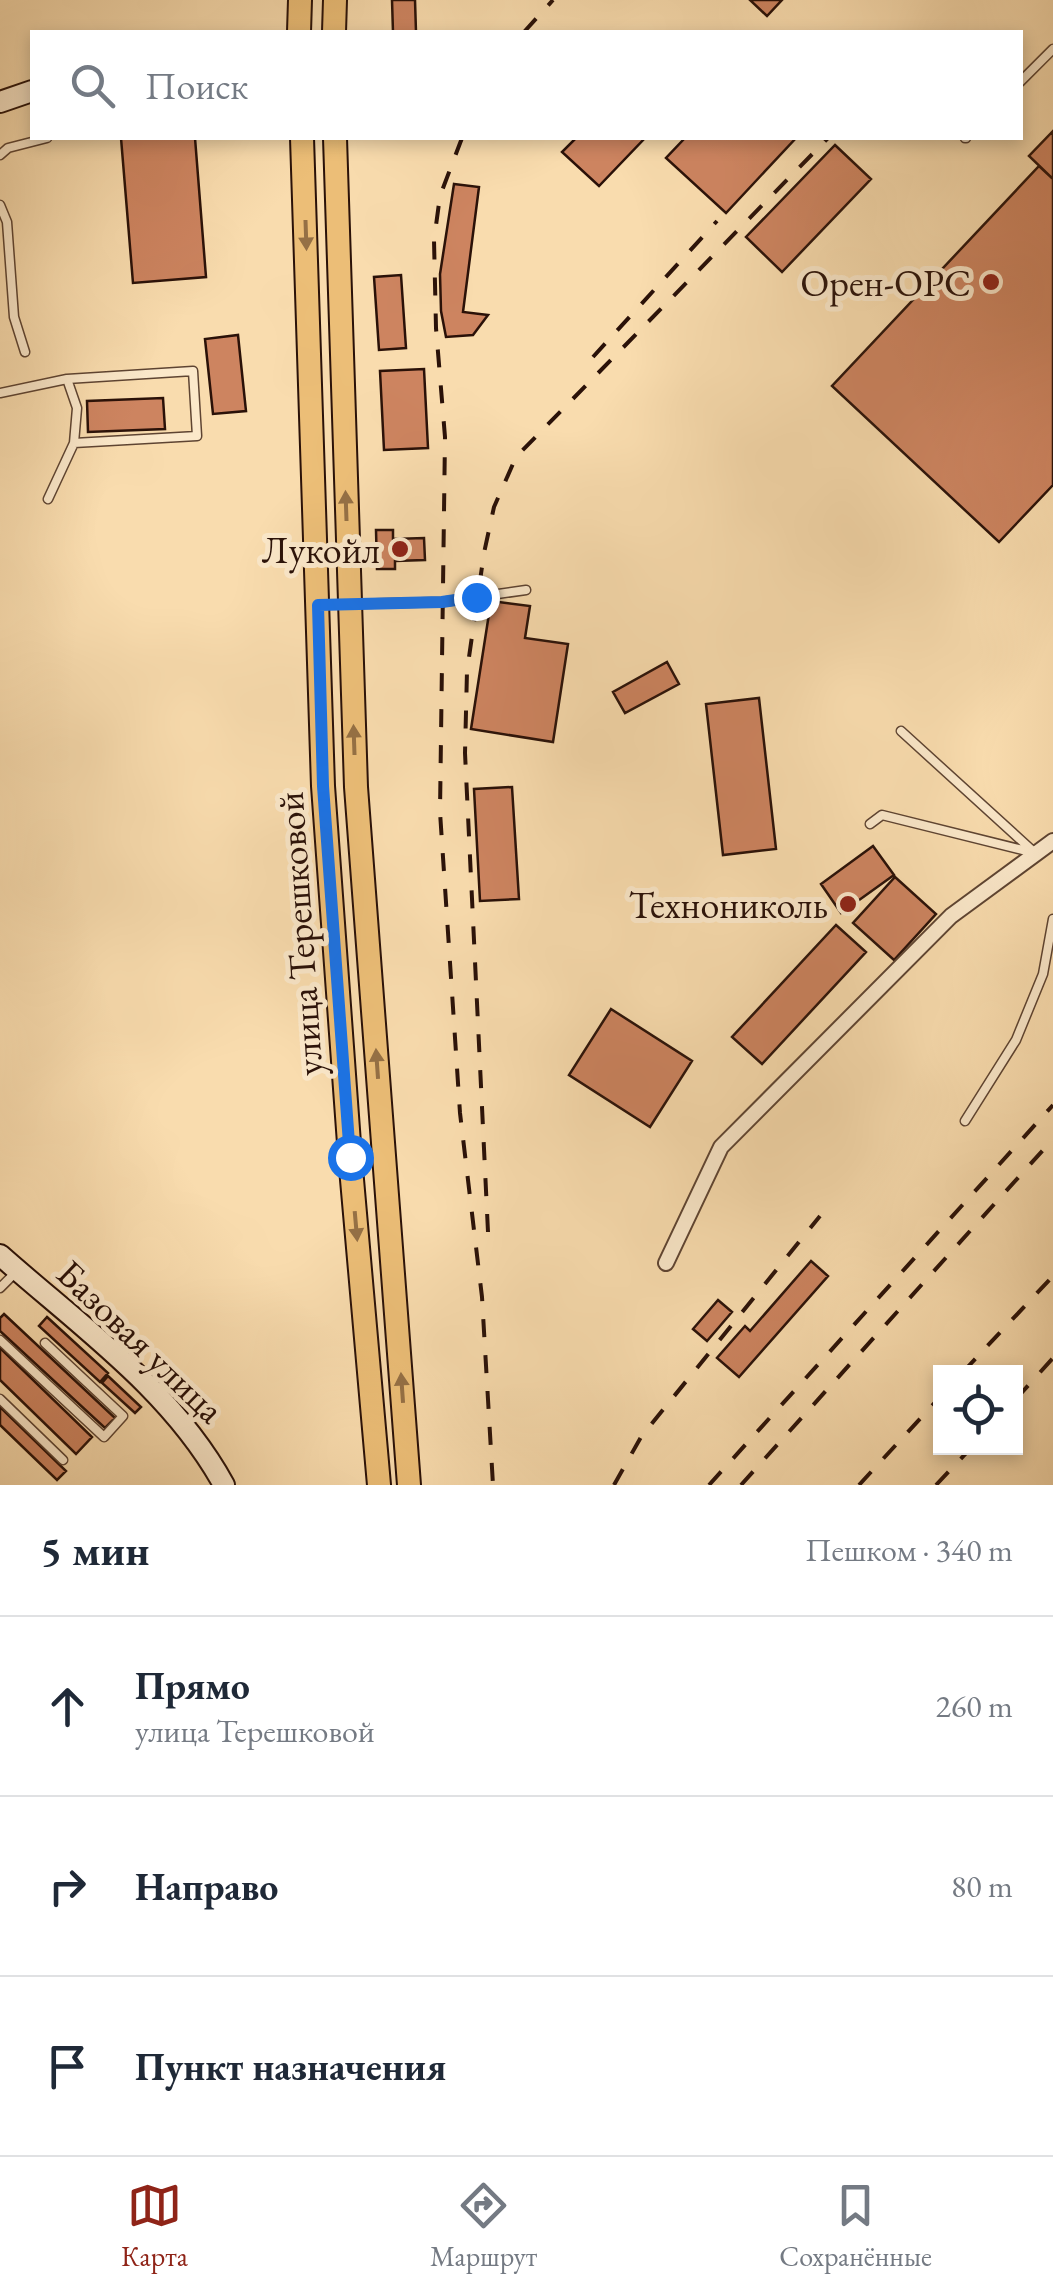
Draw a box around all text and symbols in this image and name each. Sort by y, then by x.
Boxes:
search box [30,30,1023,140]
icon: search [65,58,120,113]
text: Поиск [145,61,248,110]
one-way arrow [298,219,314,251]
place label: Орен-ОРС [800,258,971,307]
marker: Орен-ОРС [980,271,1002,293]
one-way arrow [337,490,353,522]
place label: Лукойл [262,525,380,574]
marker: Лукойл [389,538,411,560]
route end [454,575,500,621]
one-way arrow [346,723,362,755]
street label: улица Терешковой [265,790,333,1078]
place label: Технониколь [629,880,828,929]
marker: Технониколь [837,893,859,915]
one-way arrow [368,1047,384,1079]
route start [328,1135,374,1181]
one-way arrow [348,1211,364,1242]
street label: Базовая улица [47,1249,236,1434]
map controls [933,1365,1023,1455]
button: locate [933,1365,1023,1455]
one-way arrow [393,1371,409,1403]
text: 5 мин [40,1523,149,1578]
text: Пешком · 340 m [805,1529,1013,1571]
text: Прямо [135,1661,250,1710]
icon: ahead [40,1679,95,1734]
text: 260 m [936,1685,1013,1727]
text: улица Терешковой [135,1710,375,1752]
icon: right [40,1859,95,1914]
text: Направо [135,1862,278,1911]
text: 80 m [951,1865,1013,1907]
icon: arrive [40,2039,95,2094]
text: Пункт назначения [135,2042,446,2091]
tab: Карта [121,2178,188,2274]
tab: Маршрут [430,2178,537,2274]
tab: Сохранённые [779,2178,932,2274]

